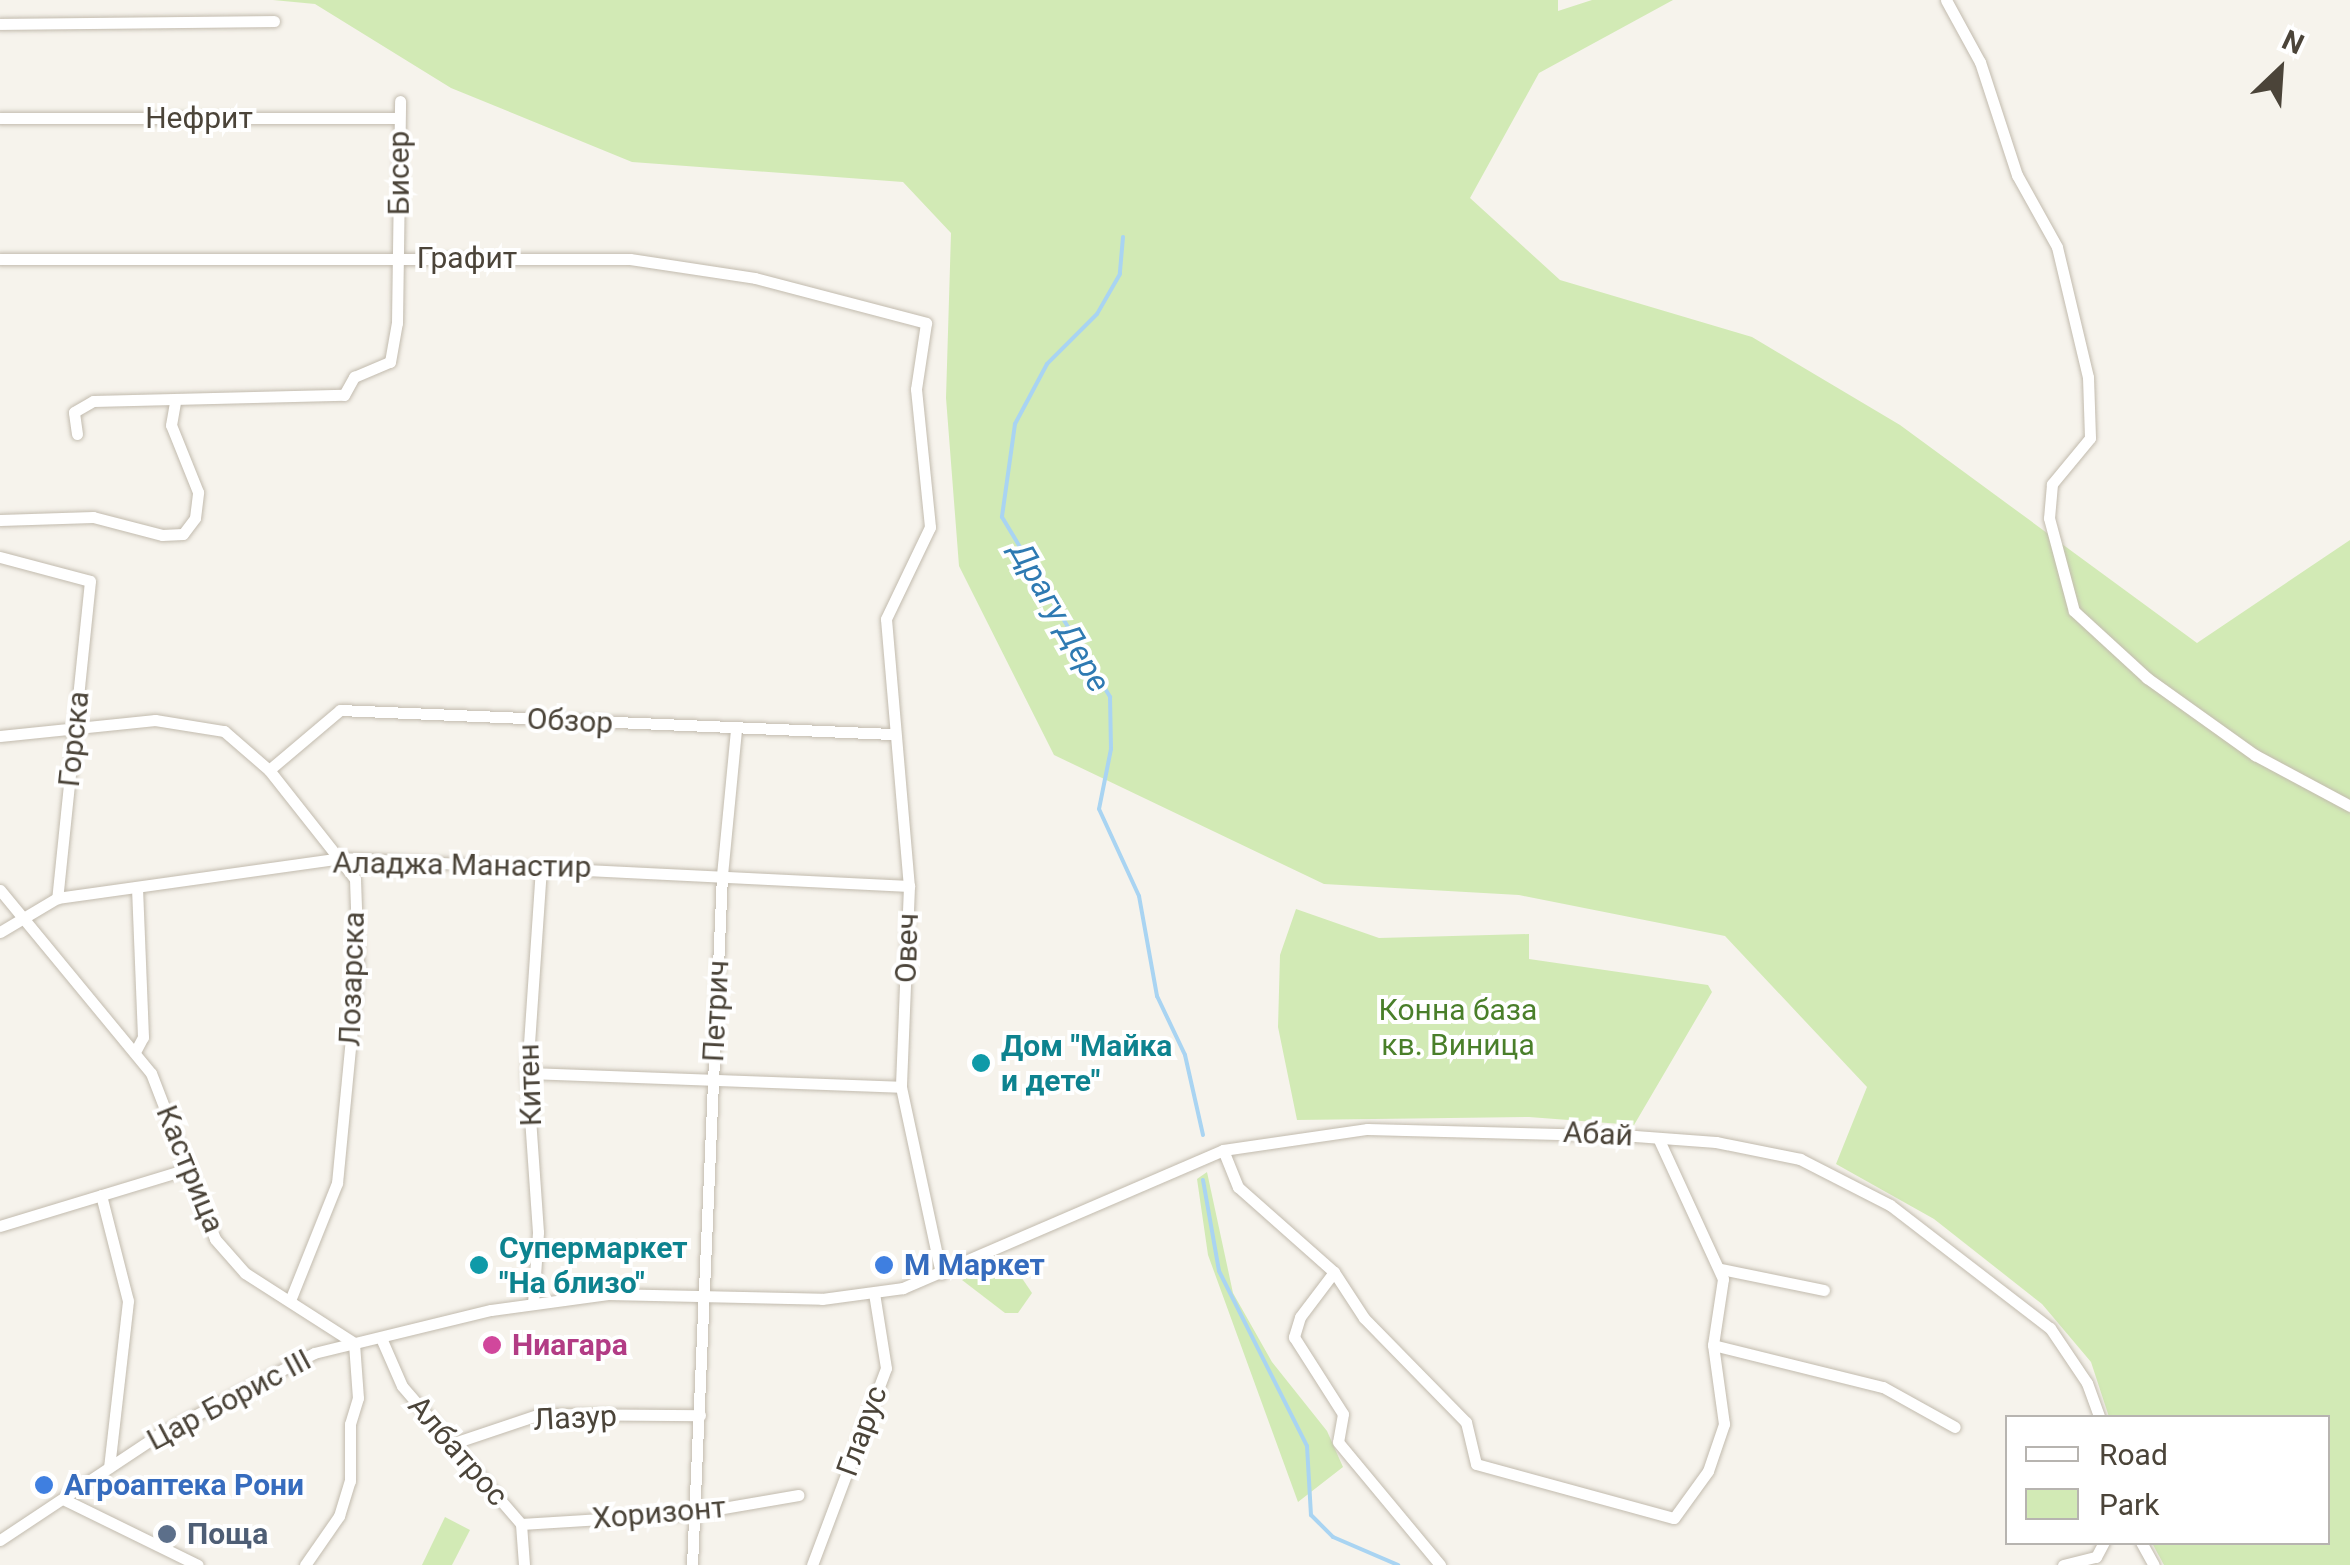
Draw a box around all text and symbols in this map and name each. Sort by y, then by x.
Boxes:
north arrow [2230,20,2330,120]
text: N [2277,23,2309,61]
street label: Нефрит [145,100,253,136]
street label: Бисер [381,131,417,215]
street label: Графит [417,240,517,276]
water label: Драгу Дере [1002,535,1118,699]
street label: Горска [51,689,97,789]
street label: Обзор [526,701,614,741]
street label: Аладжа Манастир [332,845,592,885]
street label: Лозарска [332,911,372,1047]
street label: Овеч [888,912,926,984]
street label: Петрич [695,959,737,1063]
park label: Конна база кв. Виница [1379,992,1537,1062]
place label: Дом "Майка и дете" [1001,1028,1172,1098]
street label: Китен [511,1043,549,1127]
marker: Дом "Майка и дете" [970,1052,992,1074]
street label: Кастрица [148,1100,232,1238]
street label: Абай [1562,1114,1634,1154]
place label: Супермаркет "На близо" [499,1230,687,1300]
place label: М Маркет [904,1247,1045,1283]
marker: Супермаркет "На близо" [468,1254,490,1276]
marker: М Маркет [873,1254,895,1276]
place label: Ниагара [512,1327,628,1363]
marker: Ниагара [481,1334,503,1356]
street label: Цар Борис III [141,1342,317,1458]
street label: Гларус [829,1381,895,1481]
street label: Албатрос [400,1389,516,1513]
street label: Лазур [532,1398,618,1438]
legend [2005,1415,2330,1545]
text: Road [2099,1437,2168,1472]
place label: Агроаптека Рони [64,1467,304,1503]
marker: Агроаптека Рони [33,1474,55,1496]
text: Park [2099,1487,2159,1522]
street label: Хоризонт [591,1489,727,1537]
place label: Поща [187,1516,268,1552]
marker: Поща [156,1523,178,1545]

